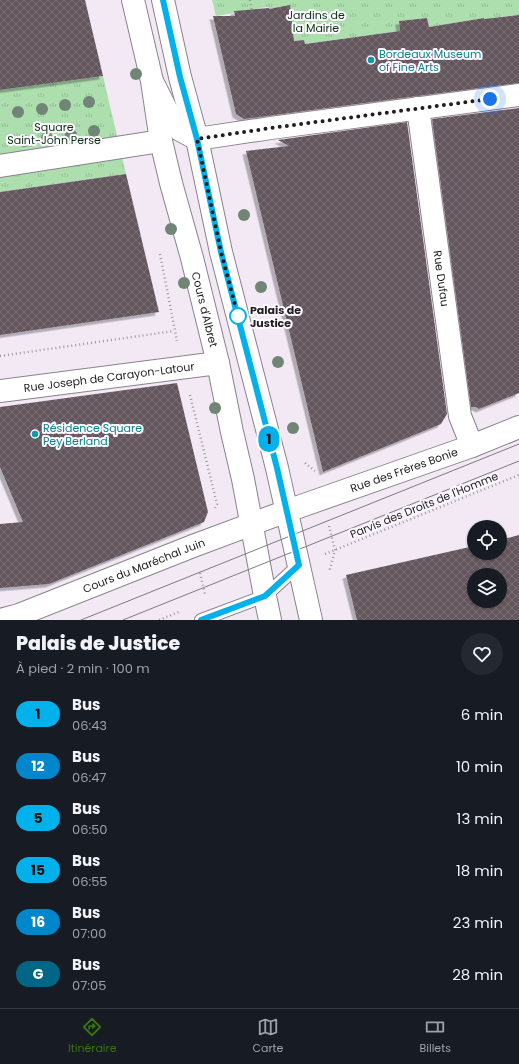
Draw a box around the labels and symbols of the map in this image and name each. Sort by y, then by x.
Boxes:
park label: Jardins de la Mairie [287,7,345,36]
place label: Bordeaux Museum of Fine Arts [379,46,481,75]
marker: Bordeaux Museum of Fine Arts [366,55,376,65]
your location [480,89,500,109]
park label: Square Saint-John Perse [7,119,101,148]
street label: Rue Dufau [429,249,453,307]
street label: Cours d'Albret [188,270,222,349]
place label: Palais de Justice [250,302,301,331]
marker: Palais de Justice [229,307,247,325]
street label: Rue Joseph de Carayon-Latour [23,358,195,396]
place label: Résidence Square Pey Berland [43,420,142,449]
line badge: 1 [256,426,282,452]
marker: Résidence Square Pey Berland [30,429,40,439]
street label: Rue des Frères Bonie [348,444,460,496]
street label: Parvis des Droits de l'Homme [348,468,501,542]
street label: Cours du Maréchal Juin [80,534,207,597]

